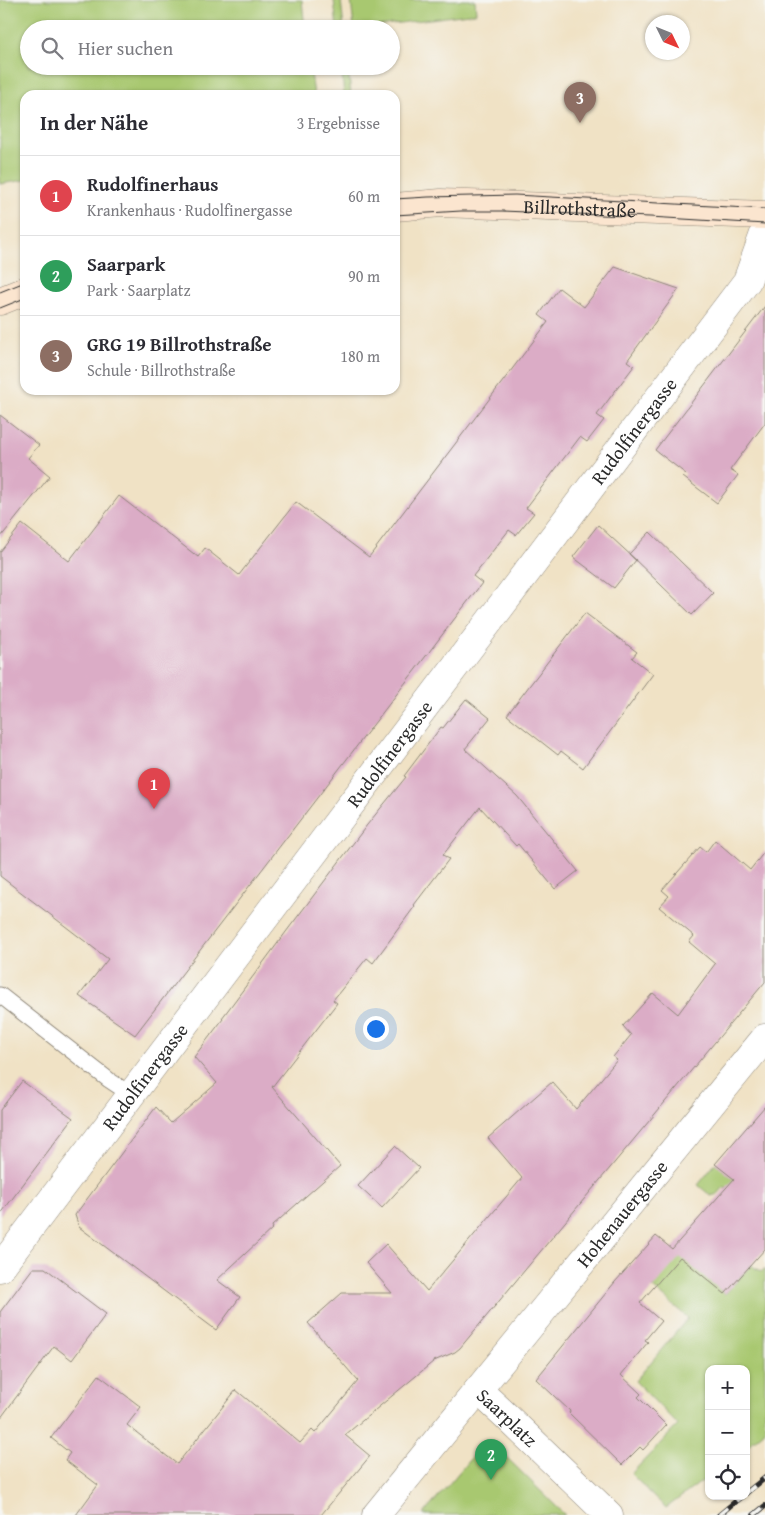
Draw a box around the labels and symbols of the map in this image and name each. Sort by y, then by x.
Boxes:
north arrow [645,15,690,60]
pin: 3 [564,82,596,123]
street label: Billrothstraße [523,192,637,224]
street label: Rudolfinergasse [584,371,683,490]
street label: Rudolfinergasse [340,694,439,813]
pin: 1 [138,768,170,809]
your location [363,1016,389,1042]
street label: Rudolfinergasse [95,1017,195,1136]
street label: Hohenauergasse [570,1154,674,1273]
street label: Saarplatz [470,1381,544,1453]
pin: 2 [475,1439,507,1480]

